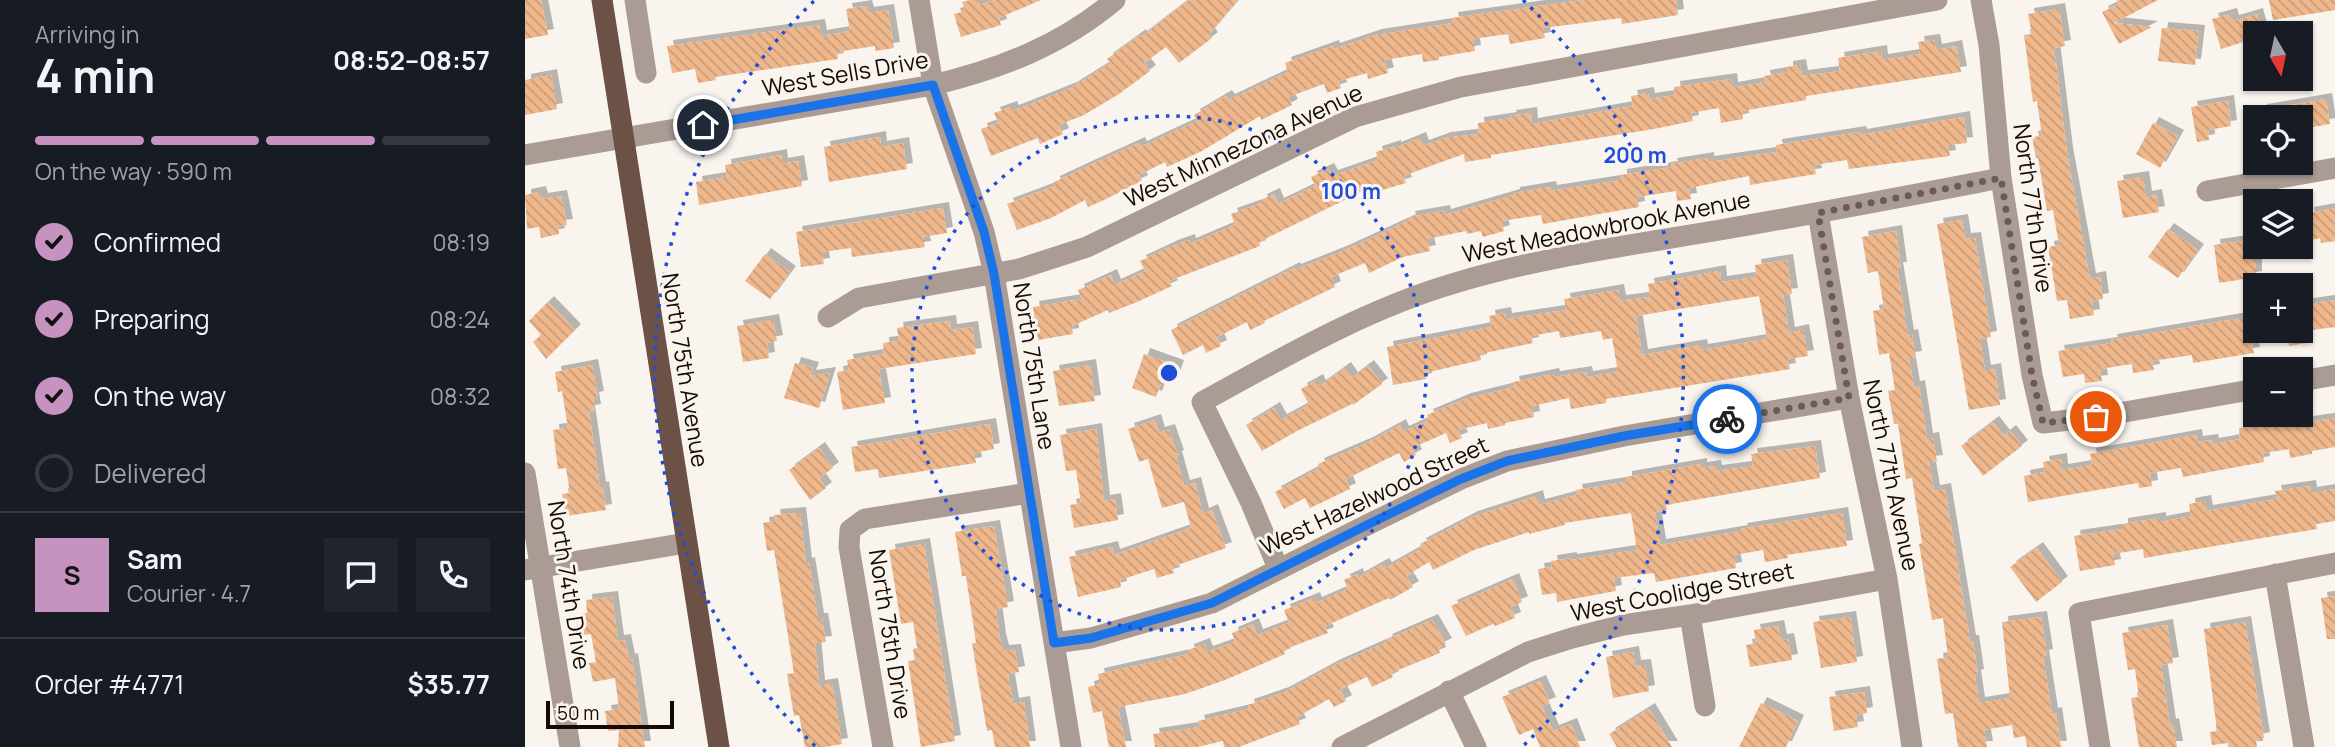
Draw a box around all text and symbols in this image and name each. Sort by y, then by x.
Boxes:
text: Arriving in [35,18,140,50]
north arrow [2243,21,2313,91]
map controls [2243,21,2313,427]
text: 08:52–08:57 [333,42,490,78]
street label: West Sells Drive [759,43,931,103]
text: 4 min [35,44,155,107]
street label: West Minnezona Avenue [1119,76,1367,214]
pin [673,95,733,155]
button: locate [2243,105,2313,175]
icon: home [684,106,722,144]
street label: North 77th Drive [2006,122,2062,294]
text: 200 m [1603,141,1667,169]
text: On the way · 590 m [35,155,232,187]
text: 100 m [1321,177,1381,205]
street label: West Meadowbrook Avenue [1459,182,1753,270]
button: layers [2243,189,2313,259]
icon: check [35,223,73,261]
text: Confirmed [94,224,221,260]
text: 08:19 [433,226,490,258]
street label: North 75th Avenue [655,271,717,469]
button: + [2243,273,2313,343]
street label: North 75th Lane [1006,280,1064,452]
icon: check [35,300,73,338]
text: Preparing [94,301,210,337]
text: 08:24 [430,303,490,335]
button: − [2243,357,2313,427]
centre of rings [1157,361,1181,385]
street label: North 77th Avenue [1856,376,1928,574]
icon: check [35,377,73,415]
text: On the way [94,378,226,414]
text: 08:32 [430,380,490,412]
courier [1692,384,1762,454]
pin [2066,387,2126,447]
icon: bag [2077,398,2115,436]
icon: bike [1708,400,1746,438]
street label: West Hazelwood Street [1255,428,1493,562]
text: Delivered [94,455,206,491]
street label: North 74th Drive [541,498,599,672]
button: chat [324,538,398,612]
button: phone [416,538,490,612]
text: Sam [127,541,182,577]
street label: North 75th Drive [862,547,920,721]
street label: West Coolidge Street [1568,554,1796,628]
text: S [63,557,81,593]
text: Courier · 4.7 [127,577,251,609]
text: Order #4771 [35,666,184,702]
text: $35.77 [408,666,490,702]
scale bar [546,698,674,730]
text: 50 m [557,700,599,726]

